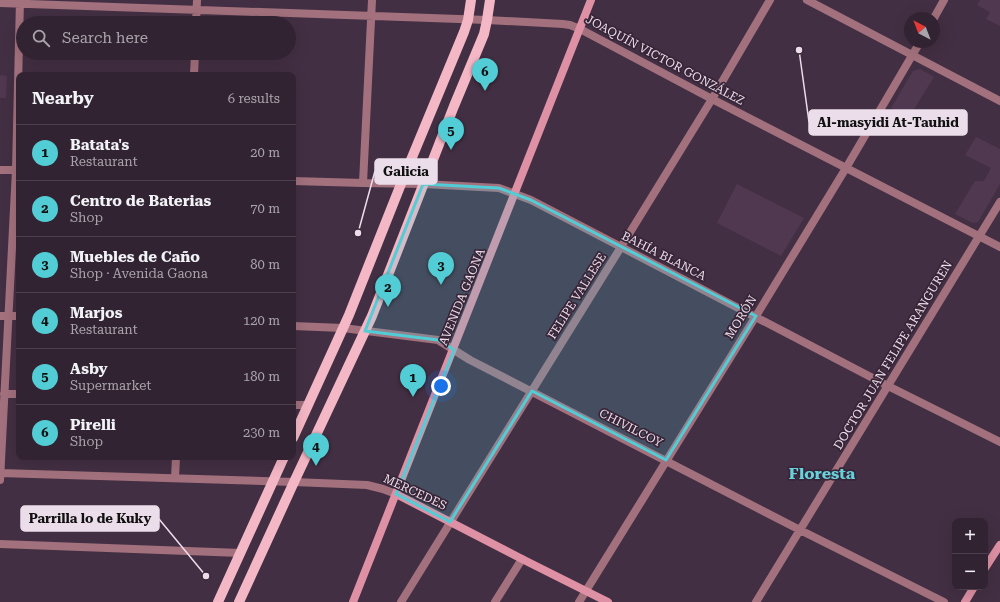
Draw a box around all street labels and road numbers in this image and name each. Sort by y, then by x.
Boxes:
street label: JOAQUÍN VICTOR GONZÁLEZ [583,12,747,108]
street label: BAHÍA BLANCA [619,229,709,284]
street label: AVENIDA GAONA [436,246,488,347]
street label: FELIPE VALLESE [545,250,609,342]
street label: DOCTOR JUAN FELIPE ARANGUREN [831,258,955,452]
street label: MORÓN [722,292,760,341]
street label: CHIVILCOY [597,406,666,450]
street label: MERCEDES [381,471,449,513]

